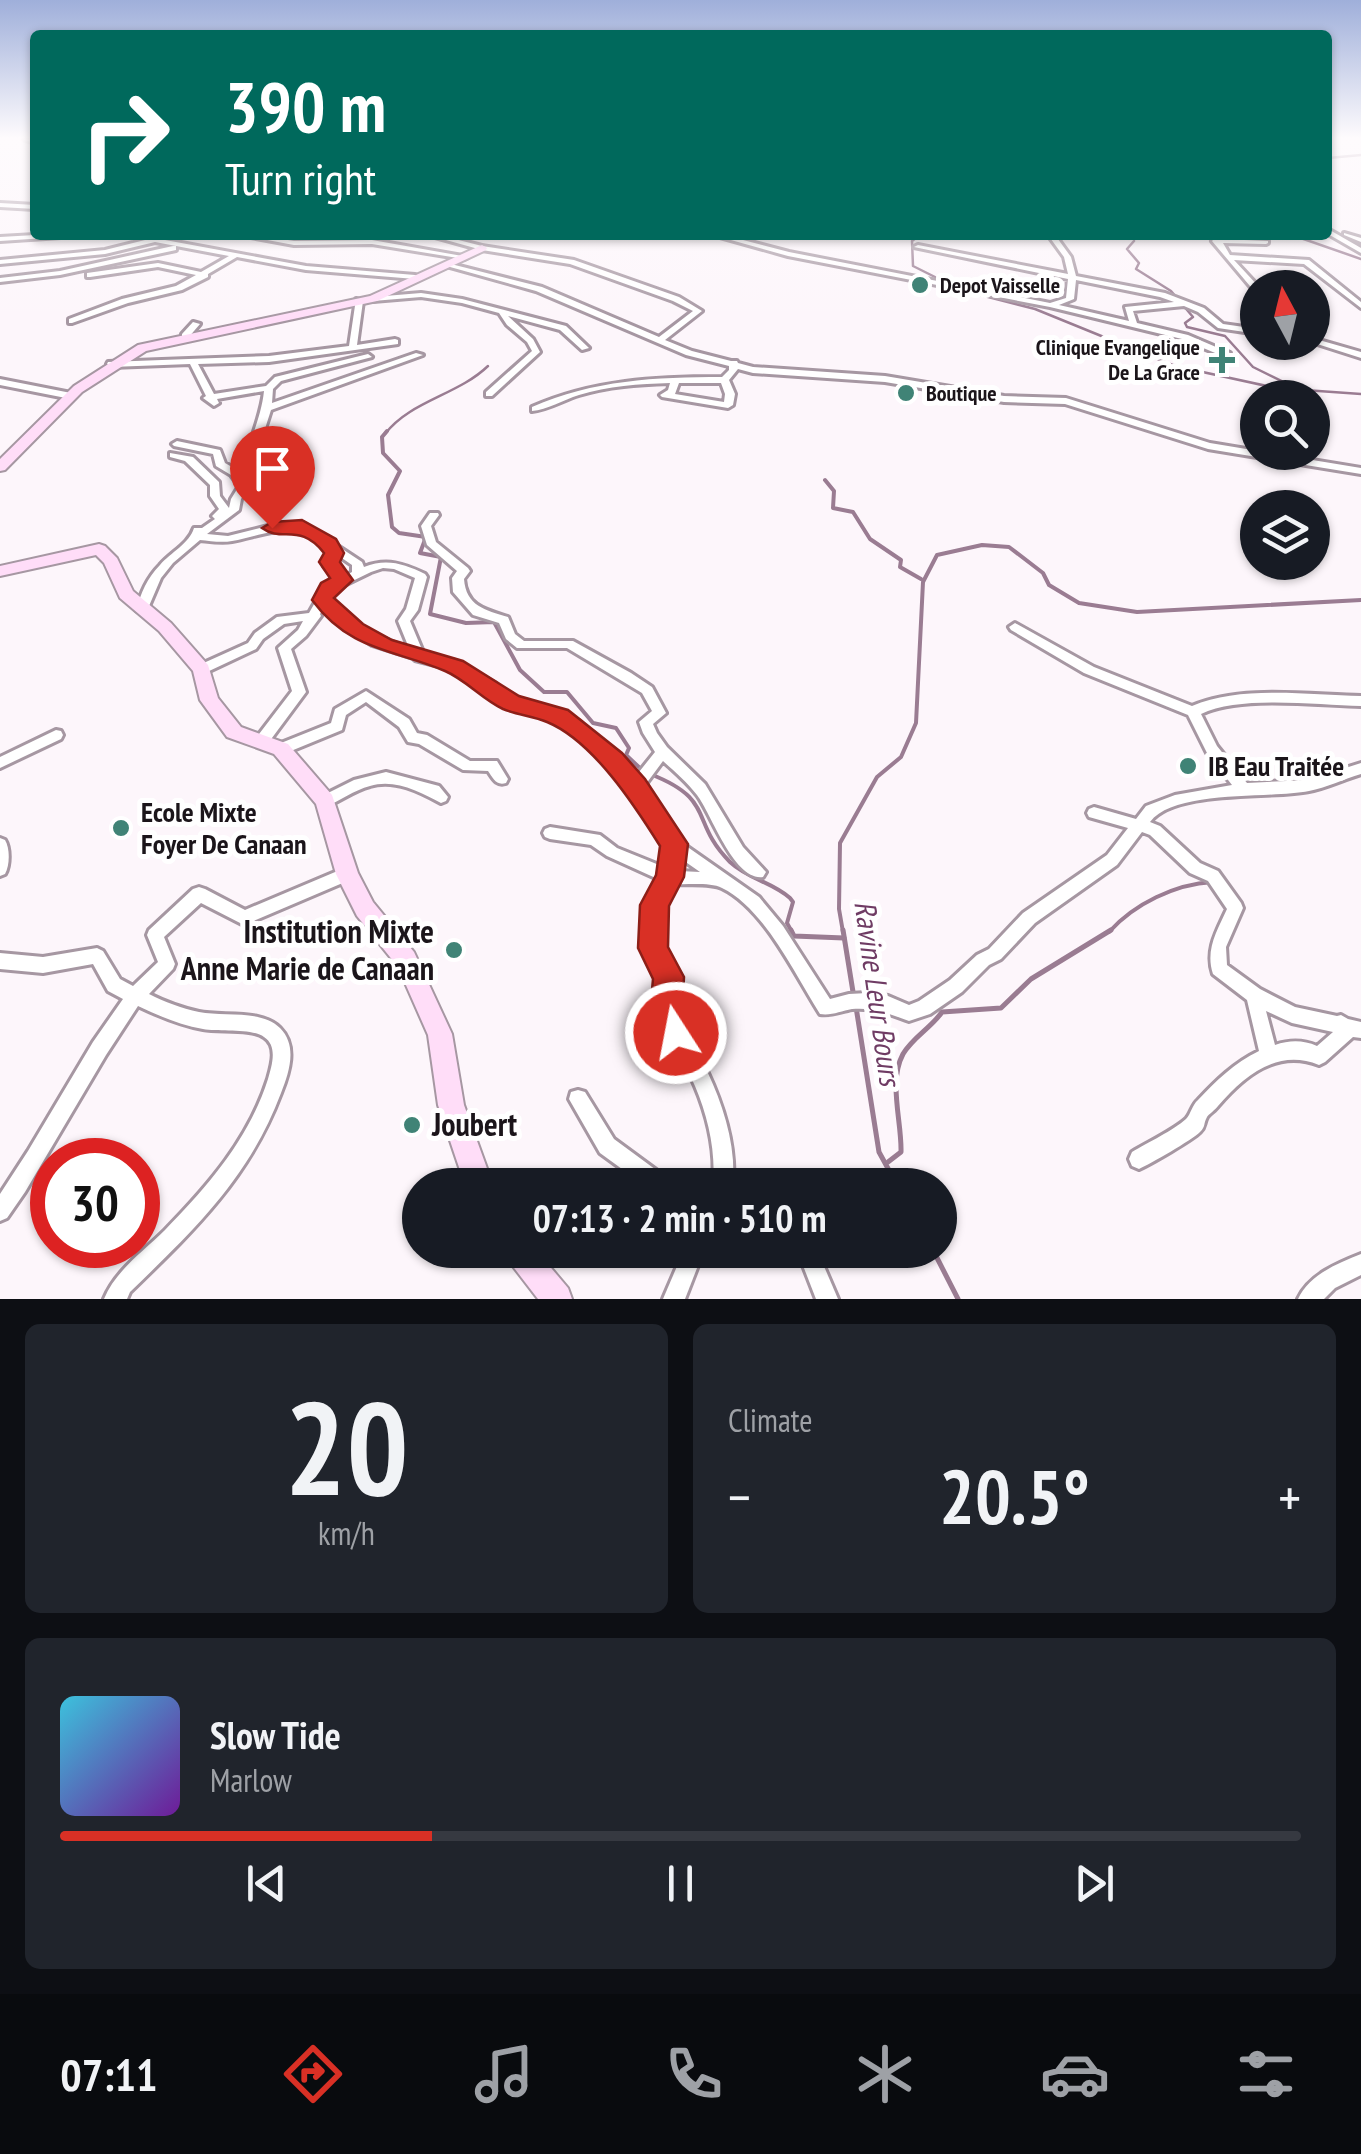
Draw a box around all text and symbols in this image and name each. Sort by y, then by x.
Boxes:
text: 390 m [225,61,386,151]
icon: right [60,70,190,200]
text: Turn right [225,149,376,207]
north arrow [1240,270,1330,360]
map controls [1240,270,1330,580]
place label: Depot Vaisselle [940,271,1060,299]
marker: Depot Vaisselle [909,274,931,296]
place label: Clinique Evangelique De La Grace [1036,333,1200,386]
marker: Clinique Evangelique De La Grace [1209,347,1235,373]
place label: Boutique [926,379,997,407]
button: search [1240,380,1330,470]
marker: Boutique [895,382,917,404]
pin [230,426,315,529]
icon: arrive [245,441,300,496]
button: layers [1240,490,1330,580]
place label: IB Eau Traitée [1208,747,1344,784]
marker: IB Eau Traitée [1177,755,1199,777]
place label: Ecole Mixte Foyer De Canaan [141,793,307,862]
marker: Ecole Mixte Foyer De Canaan [110,817,132,839]
water label: Ravine Leur Bours [846,898,911,1090]
place label: Institution Mixte Anne Marie de Canaan [180,910,434,989]
marker: Institution Mixte Anne Marie de Canaan [443,939,465,961]
position arrow [624,981,728,1085]
place label: Joubert [431,1103,518,1145]
marker: Joubert [401,1114,423,1136]
speed limit sign: 30 [30,1138,160,1268]
text: 07:13 · 2 min · 510 m [533,1193,826,1242]
text: 20 [284,1363,409,1531]
text: Climate [728,1399,812,1441]
text: 20.5° [939,1448,1090,1545]
text: − [728,1461,751,1532]
text: + [1278,1461,1301,1532]
text: km/h [318,1512,375,1554]
text: Slow Tide [210,1710,341,1759]
text: Marlow [210,1759,292,1801]
icon: previous [239,1856,294,1911]
icon: pause [653,1856,708,1911]
icon: next [1067,1856,1122,1911]
icon: directions [278,2039,348,2109]
icon: music [469,2039,539,2109]
icon: phone [659,2039,729,2109]
icon: climate [850,2039,920,2109]
icon: car [1040,2039,1110,2109]
icon: filters [1231,2039,1301,2109]
text: 07:11 [60,2045,158,2103]

